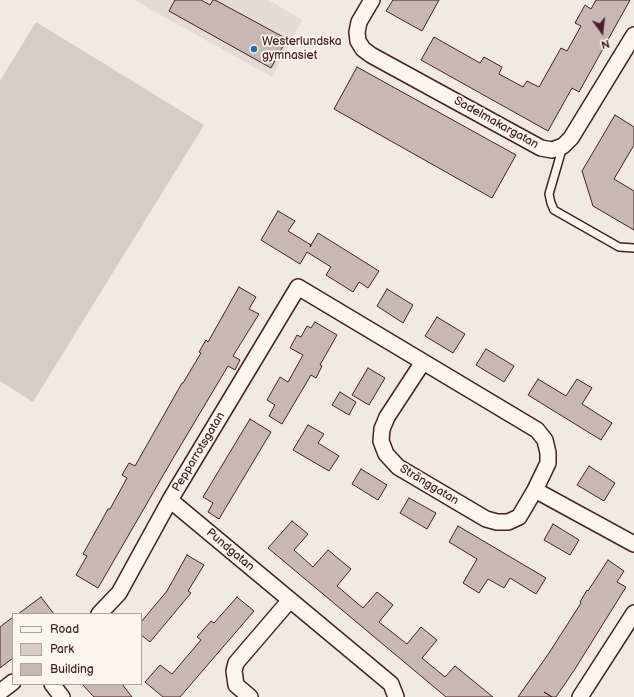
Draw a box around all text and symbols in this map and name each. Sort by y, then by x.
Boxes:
north arrow [582,12,622,52]
place label: Westerlundska gymnasiet [262,35,341,63]
text: N [600,37,611,51]
marker: Westerlundska gymnasiet [249,44,259,54]
street label: Sadelmakargatan [451,94,541,152]
street label: Pepparrotsgatan [170,410,228,494]
street label: Stränggatan [397,462,461,508]
street label: Pundgatan [203,526,257,574]
legend [12,613,142,685]
text: Road [50,622,79,637]
text: Park [50,642,74,657]
text: Building [50,662,94,677]

